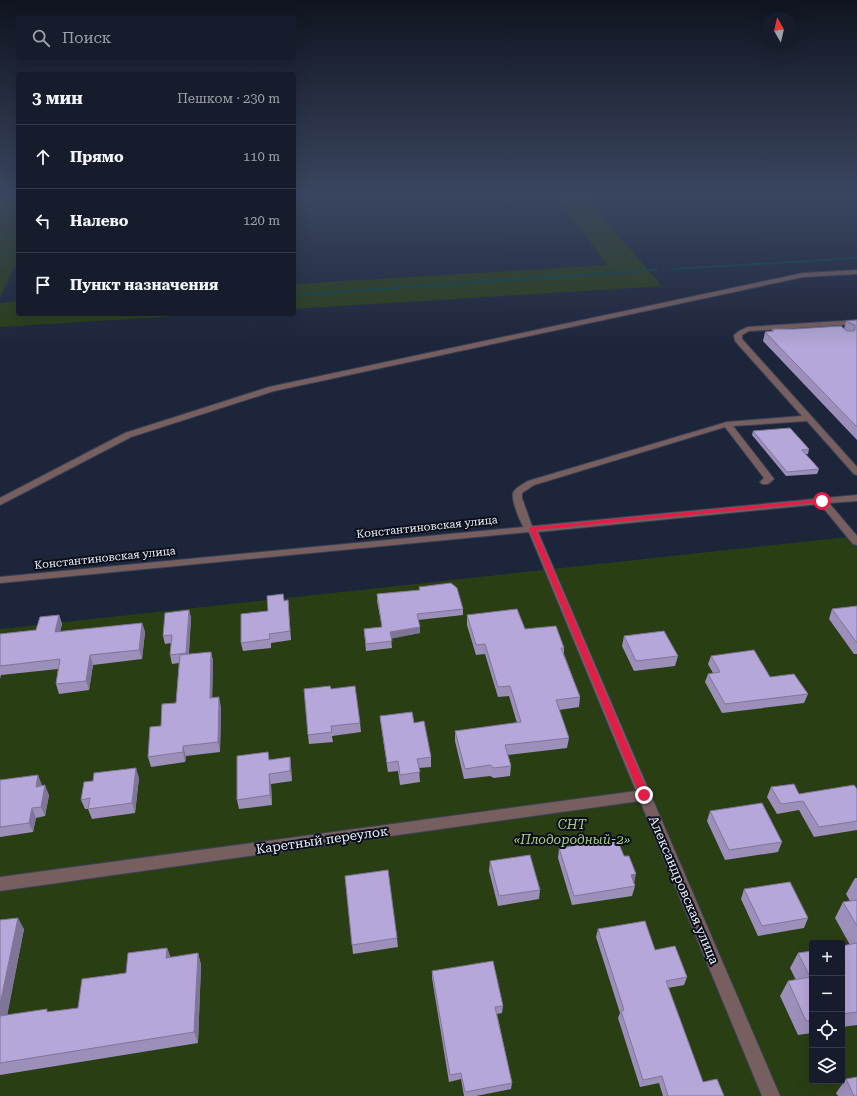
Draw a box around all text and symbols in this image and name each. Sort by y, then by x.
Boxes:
north arrow [761,12,797,48]
search box [16,16,296,60]
icon: search [30,27,52,49]
text: Поиск [62,29,111,47]
text: 3 мин [32,88,83,108]
text: Пешком · 230 m [177,91,280,106]
icon: ahead [32,146,54,168]
text: Прямо [70,148,124,166]
text: 110 m [243,149,280,164]
icon: left [32,210,54,232]
text: Налево [70,212,129,230]
text: 120 m [243,213,280,228]
icon: arrive [32,274,54,296]
text: Пункт назначения [70,276,218,294]
route start [813,492,831,510]
street label: Константиновская улица [356,513,498,541]
street label: Константиновская улица [34,544,176,572]
route end [635,786,653,804]
street label: Александровская улица [646,813,722,967]
park label: СНТ «Плодородный-2» [514,817,631,847]
street label: Каретный переулок [255,823,389,857]
map controls [809,940,845,1084]
button: + [809,940,845,976]
button: − [809,976,845,1012]
button: locate [809,1012,845,1048]
button: layers [809,1048,845,1084]

